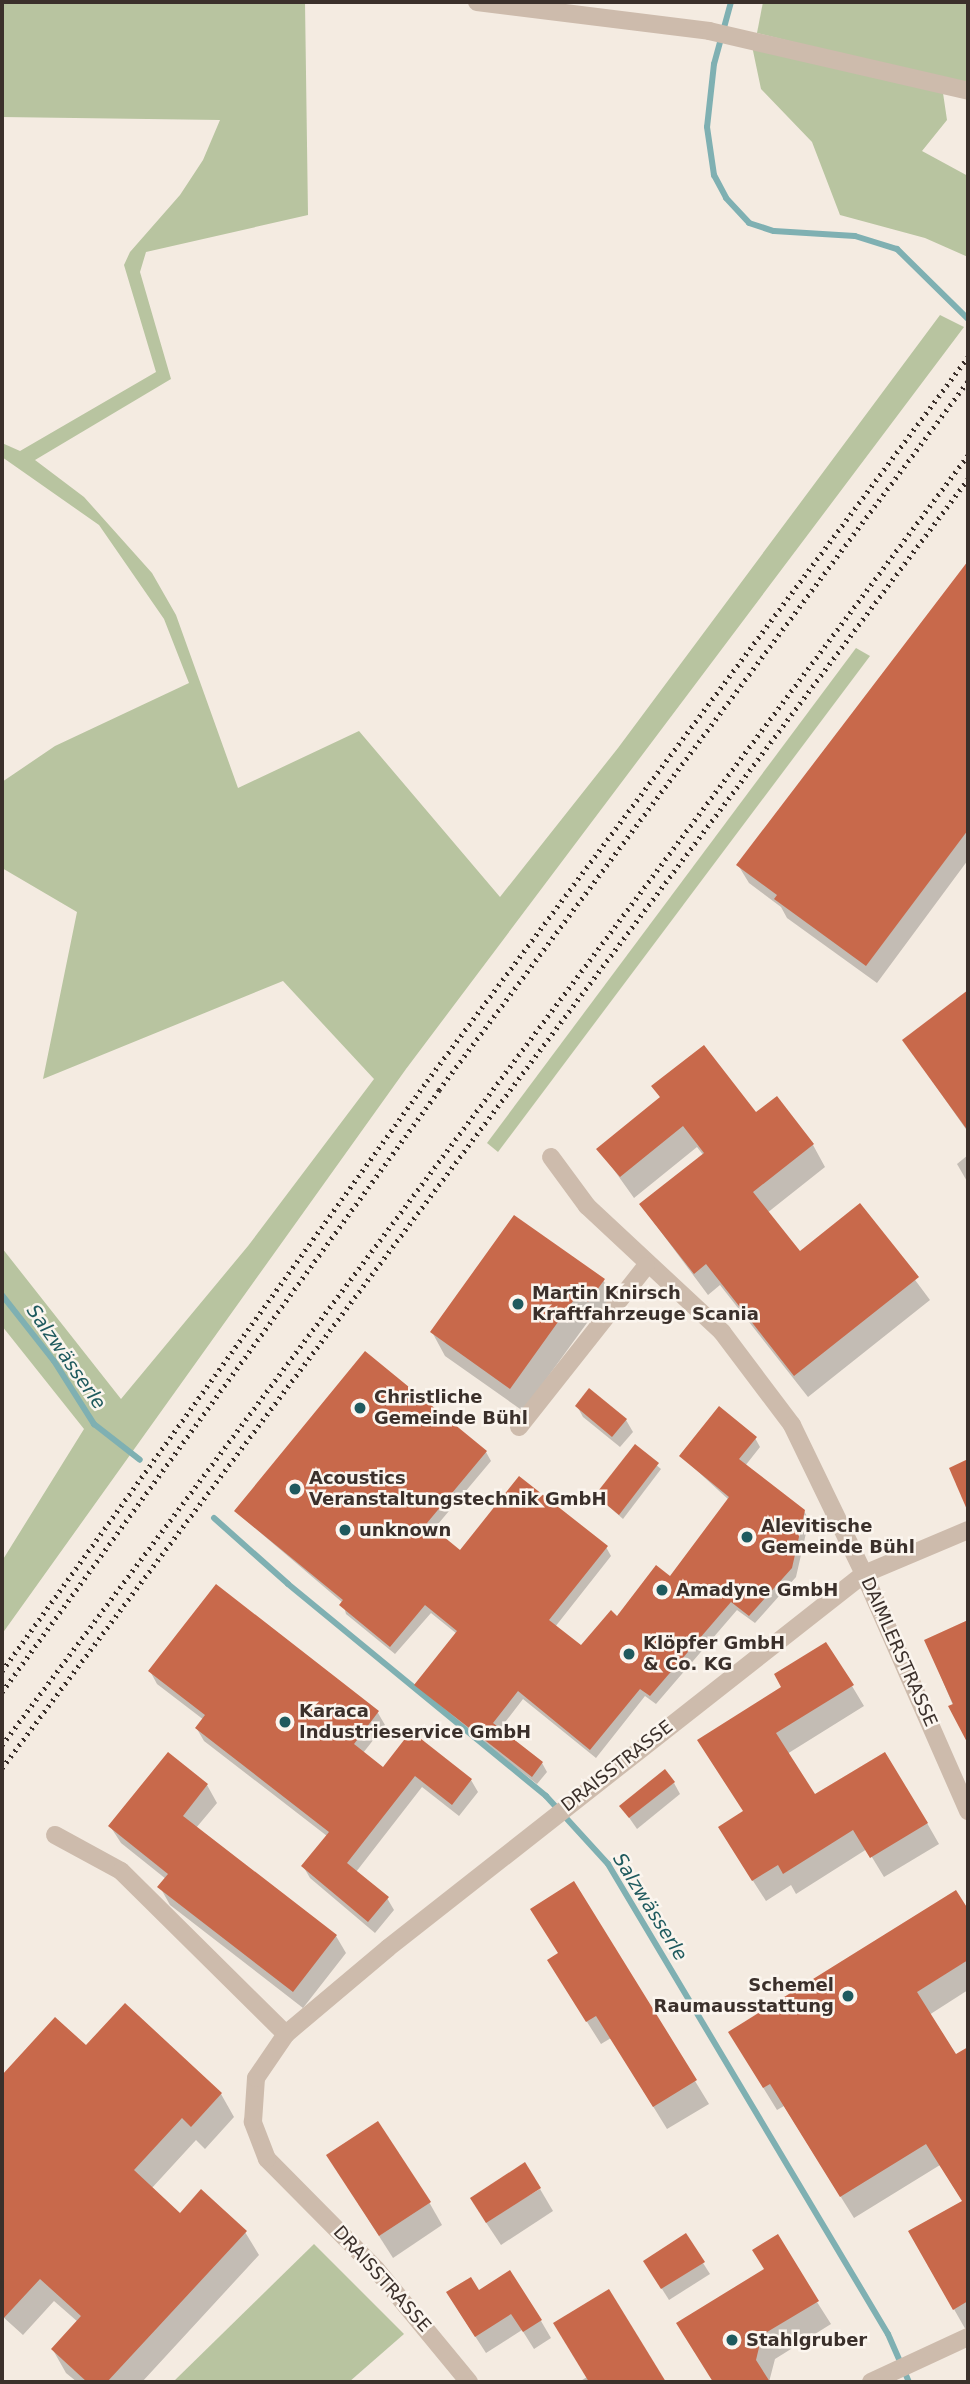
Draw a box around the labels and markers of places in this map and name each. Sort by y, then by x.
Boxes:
place label: Martin Knirsch Kraftfahrzeuge Scania [532,1283,759,1326]
marker: Martin Knirsch Kraftfahrzeuge Scania [510,1296,526,1312]
place label: Christliche Gemeinde Bühl [374,1387,528,1430]
marker: Christliche Gemeinde Bühl [352,1400,368,1416]
place label: Acoustics Veranstaltungstechnik GmbH [309,1468,606,1510]
marker: Acoustics Veranstaltungstechnik GmbH [287,1481,303,1497]
place label: Alevitische Gemeinde Bühl [761,1516,915,1558]
place label: unknown [359,1519,451,1541]
marker: unknown [337,1522,353,1538]
marker: Alevitische Gemeinde Bühl [739,1529,755,1545]
place label: Amadyne GmbH [676,1579,838,1601]
marker: Amadyne GmbH [654,1582,670,1598]
place label: Klöpfer GmbH & Co. KG [643,1633,785,1676]
marker: Klöpfer GmbH & Co. KG [621,1646,637,1662]
place label: Karaca Industrieservice GmbH [299,1701,531,1744]
marker: Karaca Industrieservice GmbH [277,1714,293,1730]
place label: Schemel Raumausstattung [654,1975,834,2018]
marker: Schemel Raumausstattung [840,1988,856,2004]
place label: Stahlgruber [746,2329,867,2351]
marker: Stahlgruber [724,2332,740,2348]

